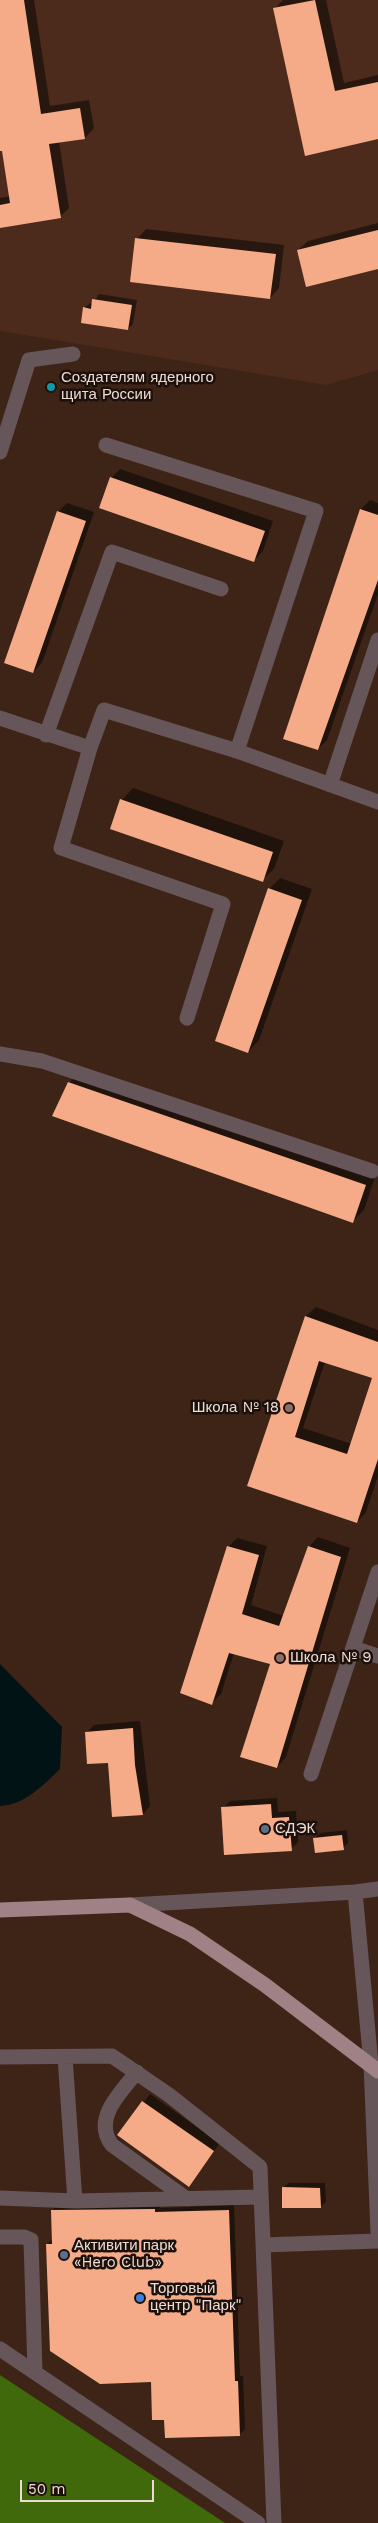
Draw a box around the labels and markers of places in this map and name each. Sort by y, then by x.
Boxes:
place label: Создателям ядерного щита России [61,369,214,404]
marker: Создателям ядерного щита России [45,381,57,393]
place label: Школа № 18 [192,1399,279,1417]
marker: Школа № 18 [283,1402,295,1414]
place label: Школа № 9 [290,1649,371,1667]
marker: Школа № 9 [274,1652,286,1664]
place label: СДЭК [275,1820,315,1838]
marker: СДЭК [259,1823,271,1835]
place label: Активити парк «Hero Club» [74,2237,174,2272]
marker: Активити парк «Hero Club» [58,2249,70,2261]
place label: Торговый центр "Парк" [150,2280,241,2315]
marker: Торговый центр "Парк" [134,2292,146,2304]

